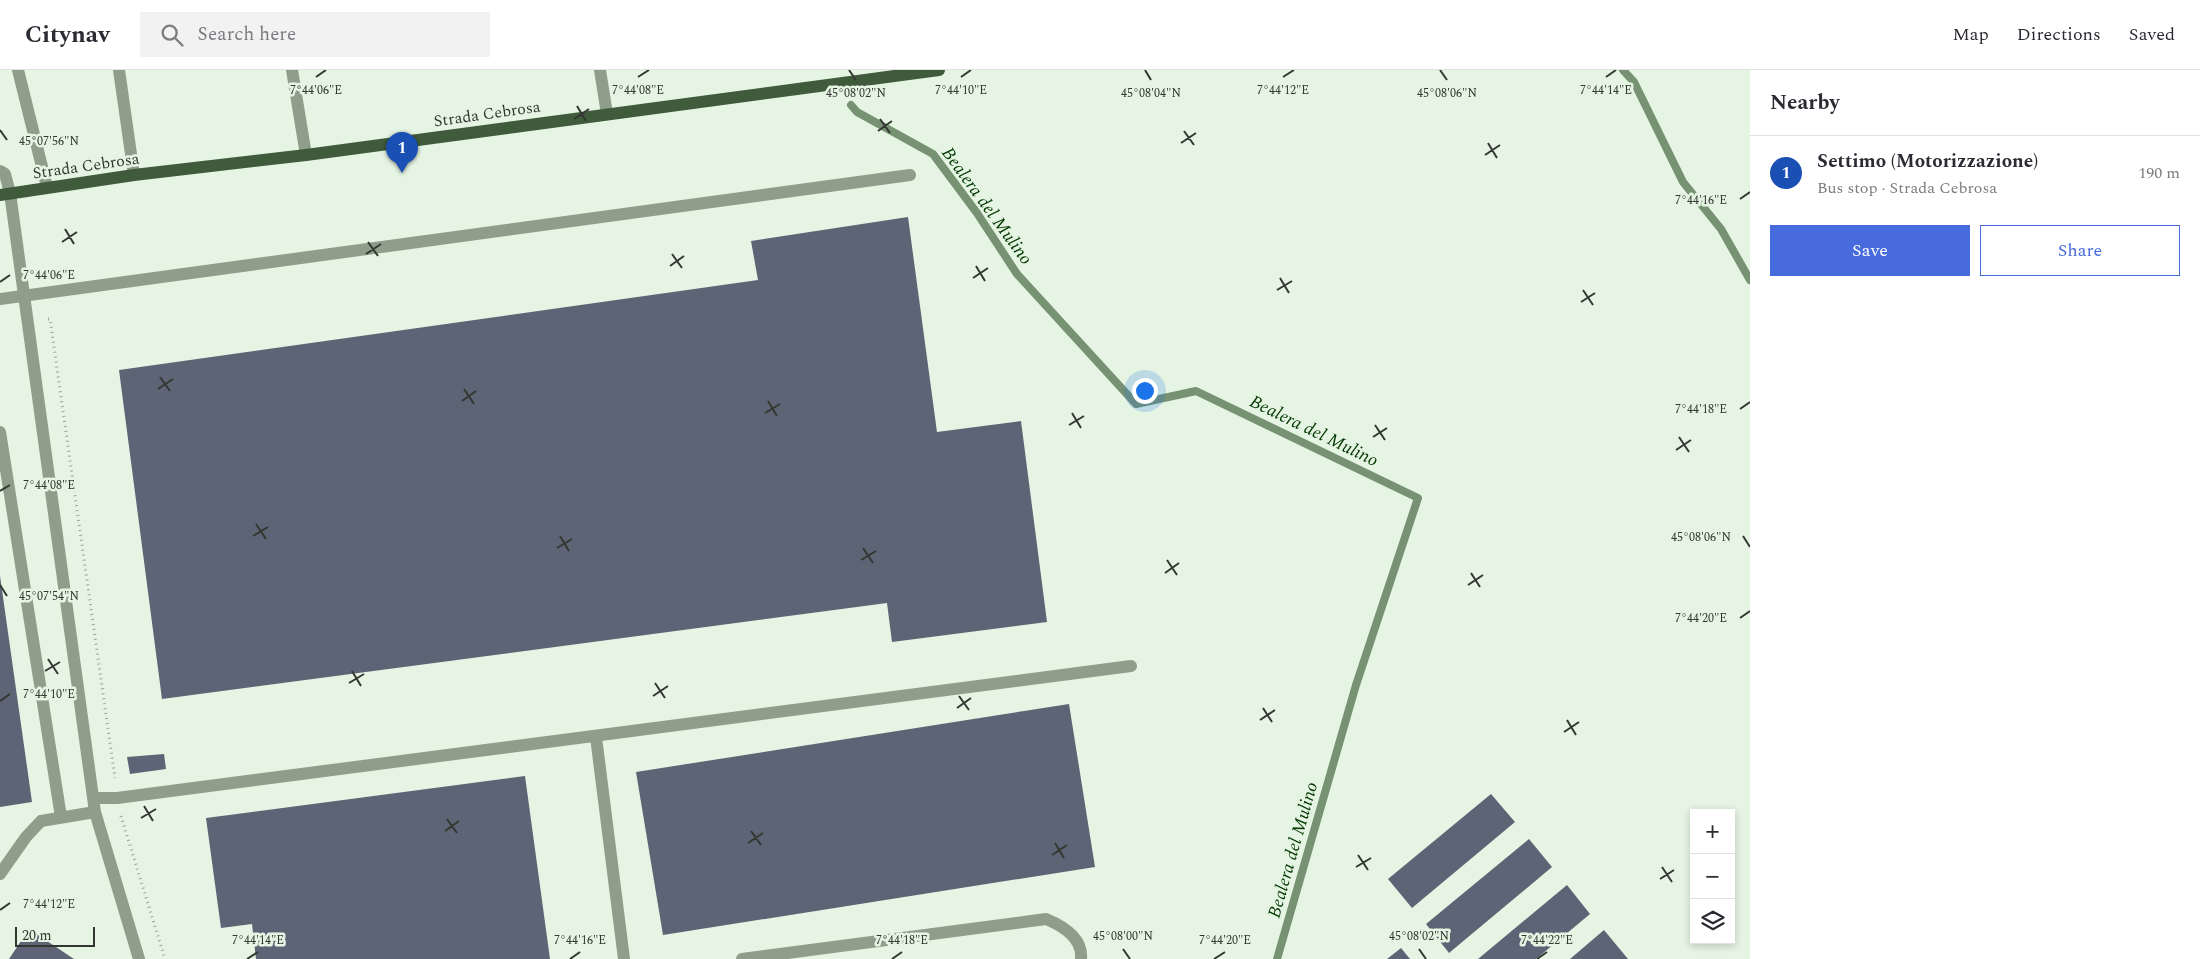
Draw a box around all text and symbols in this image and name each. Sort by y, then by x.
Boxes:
search box [140,12,490,57]
text: Citynav [25,17,110,53]
text: Search here [198,20,296,49]
icon: search [158,21,186,49]
text: Map [1953,21,1989,48]
text: Directions [2017,21,2101,48]
text: Saved [2129,21,2175,48]
text: 7°44'06"E [290,81,342,100]
text: 7°44'08"E [612,81,664,100]
text: 7°44'10"E [935,81,987,100]
text: 7°44'12"E [1257,81,1309,100]
text: 7°44'14"E [1580,81,1632,100]
text: 45°08'02"N [826,84,886,103]
text: 45°08'04"N [1121,84,1181,103]
text: 45°08'06"N [1417,84,1477,103]
text: Nearby [1770,87,1840,119]
street label: Strada Cebrosa [432,95,542,133]
text: 45°07'56"N [19,132,79,151]
pin: 1 [386,132,418,173]
water label: Bealera del Mulino [935,141,1039,271]
street label: Strada Cebrosa [31,147,141,185]
text: Settimo (Motorizzazione) [1817,147,2038,176]
text: 1 [1782,161,1790,185]
text: 190 m [2138,161,2180,185]
text: Bus stop · Strada Cebrosa [1817,176,1997,200]
text: 7°44'16"E [1675,191,1727,210]
button: Save [1770,225,1970,276]
button: Share [1980,225,2180,276]
text: 7°44'06"E [23,266,75,285]
your location [1132,378,1158,404]
water label: Bealera del Mulino [1245,388,1383,474]
text: 7°44'18"E [1675,400,1727,419]
text: 7°44'08"E [23,476,75,495]
text: 45°08'06"N [1671,528,1731,547]
text: 45°07'54"N [19,587,79,606]
text: 7°44'20"E [1675,609,1727,628]
text: 7°44'10"E [23,685,75,704]
water label: Bealera del Mulino [1261,779,1325,921]
map controls [1690,809,1735,944]
button: + [1690,809,1735,854]
button: − [1690,854,1735,899]
text: 7°44'12"E [23,895,75,914]
button: layers [1690,899,1735,944]
scale bar [15,924,95,947]
text: 20 m [22,925,52,946]
text: 45°08'00"N [1093,927,1153,946]
text: 45°08'02"N [1389,927,1449,946]
text: 7°44'14"E [232,931,284,950]
text: 7°44'16"E [554,931,606,950]
text: 7°44'18"E [876,931,928,950]
text: 7°44'20"E [1199,931,1251,950]
text: 7°44'22"E [1521,931,1573,950]

